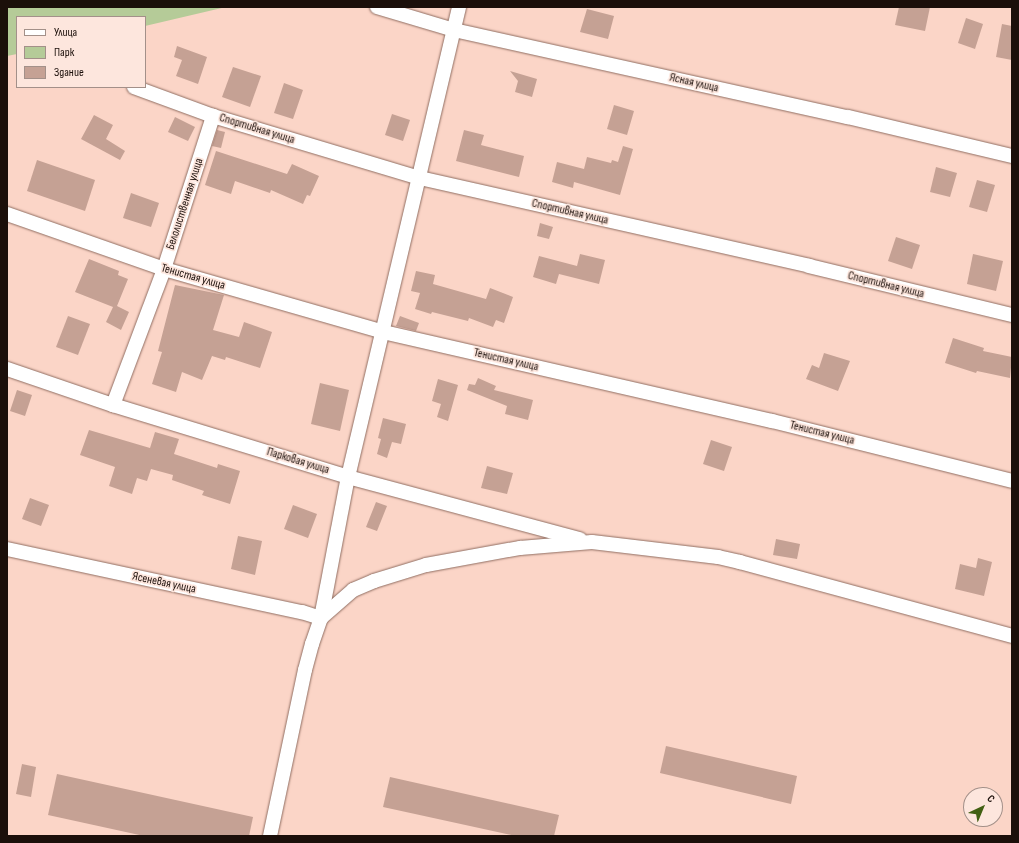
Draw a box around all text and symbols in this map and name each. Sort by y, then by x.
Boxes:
legend [16,16,146,88]
text: Улица [54,25,77,40]
text: Парк [54,45,74,60]
text: Здание [54,65,84,80]
street label: Ясная улица [668,70,720,96]
street label: Спортивная улица [217,111,297,147]
street label: Белолиственная улица [163,156,207,252]
street label: Спортивная улица [530,196,610,228]
street label: Тенистая улица [159,261,227,293]
street label: Спортивная улица [846,269,926,301]
street label: Тенистая улица [472,346,540,374]
street label: Тенистая улица [788,418,856,448]
street label: Парковая улица [265,445,331,477]
street label: Ясеневая улица [131,569,197,597]
north arrow [963,787,1003,827]
text: С [984,792,998,805]

